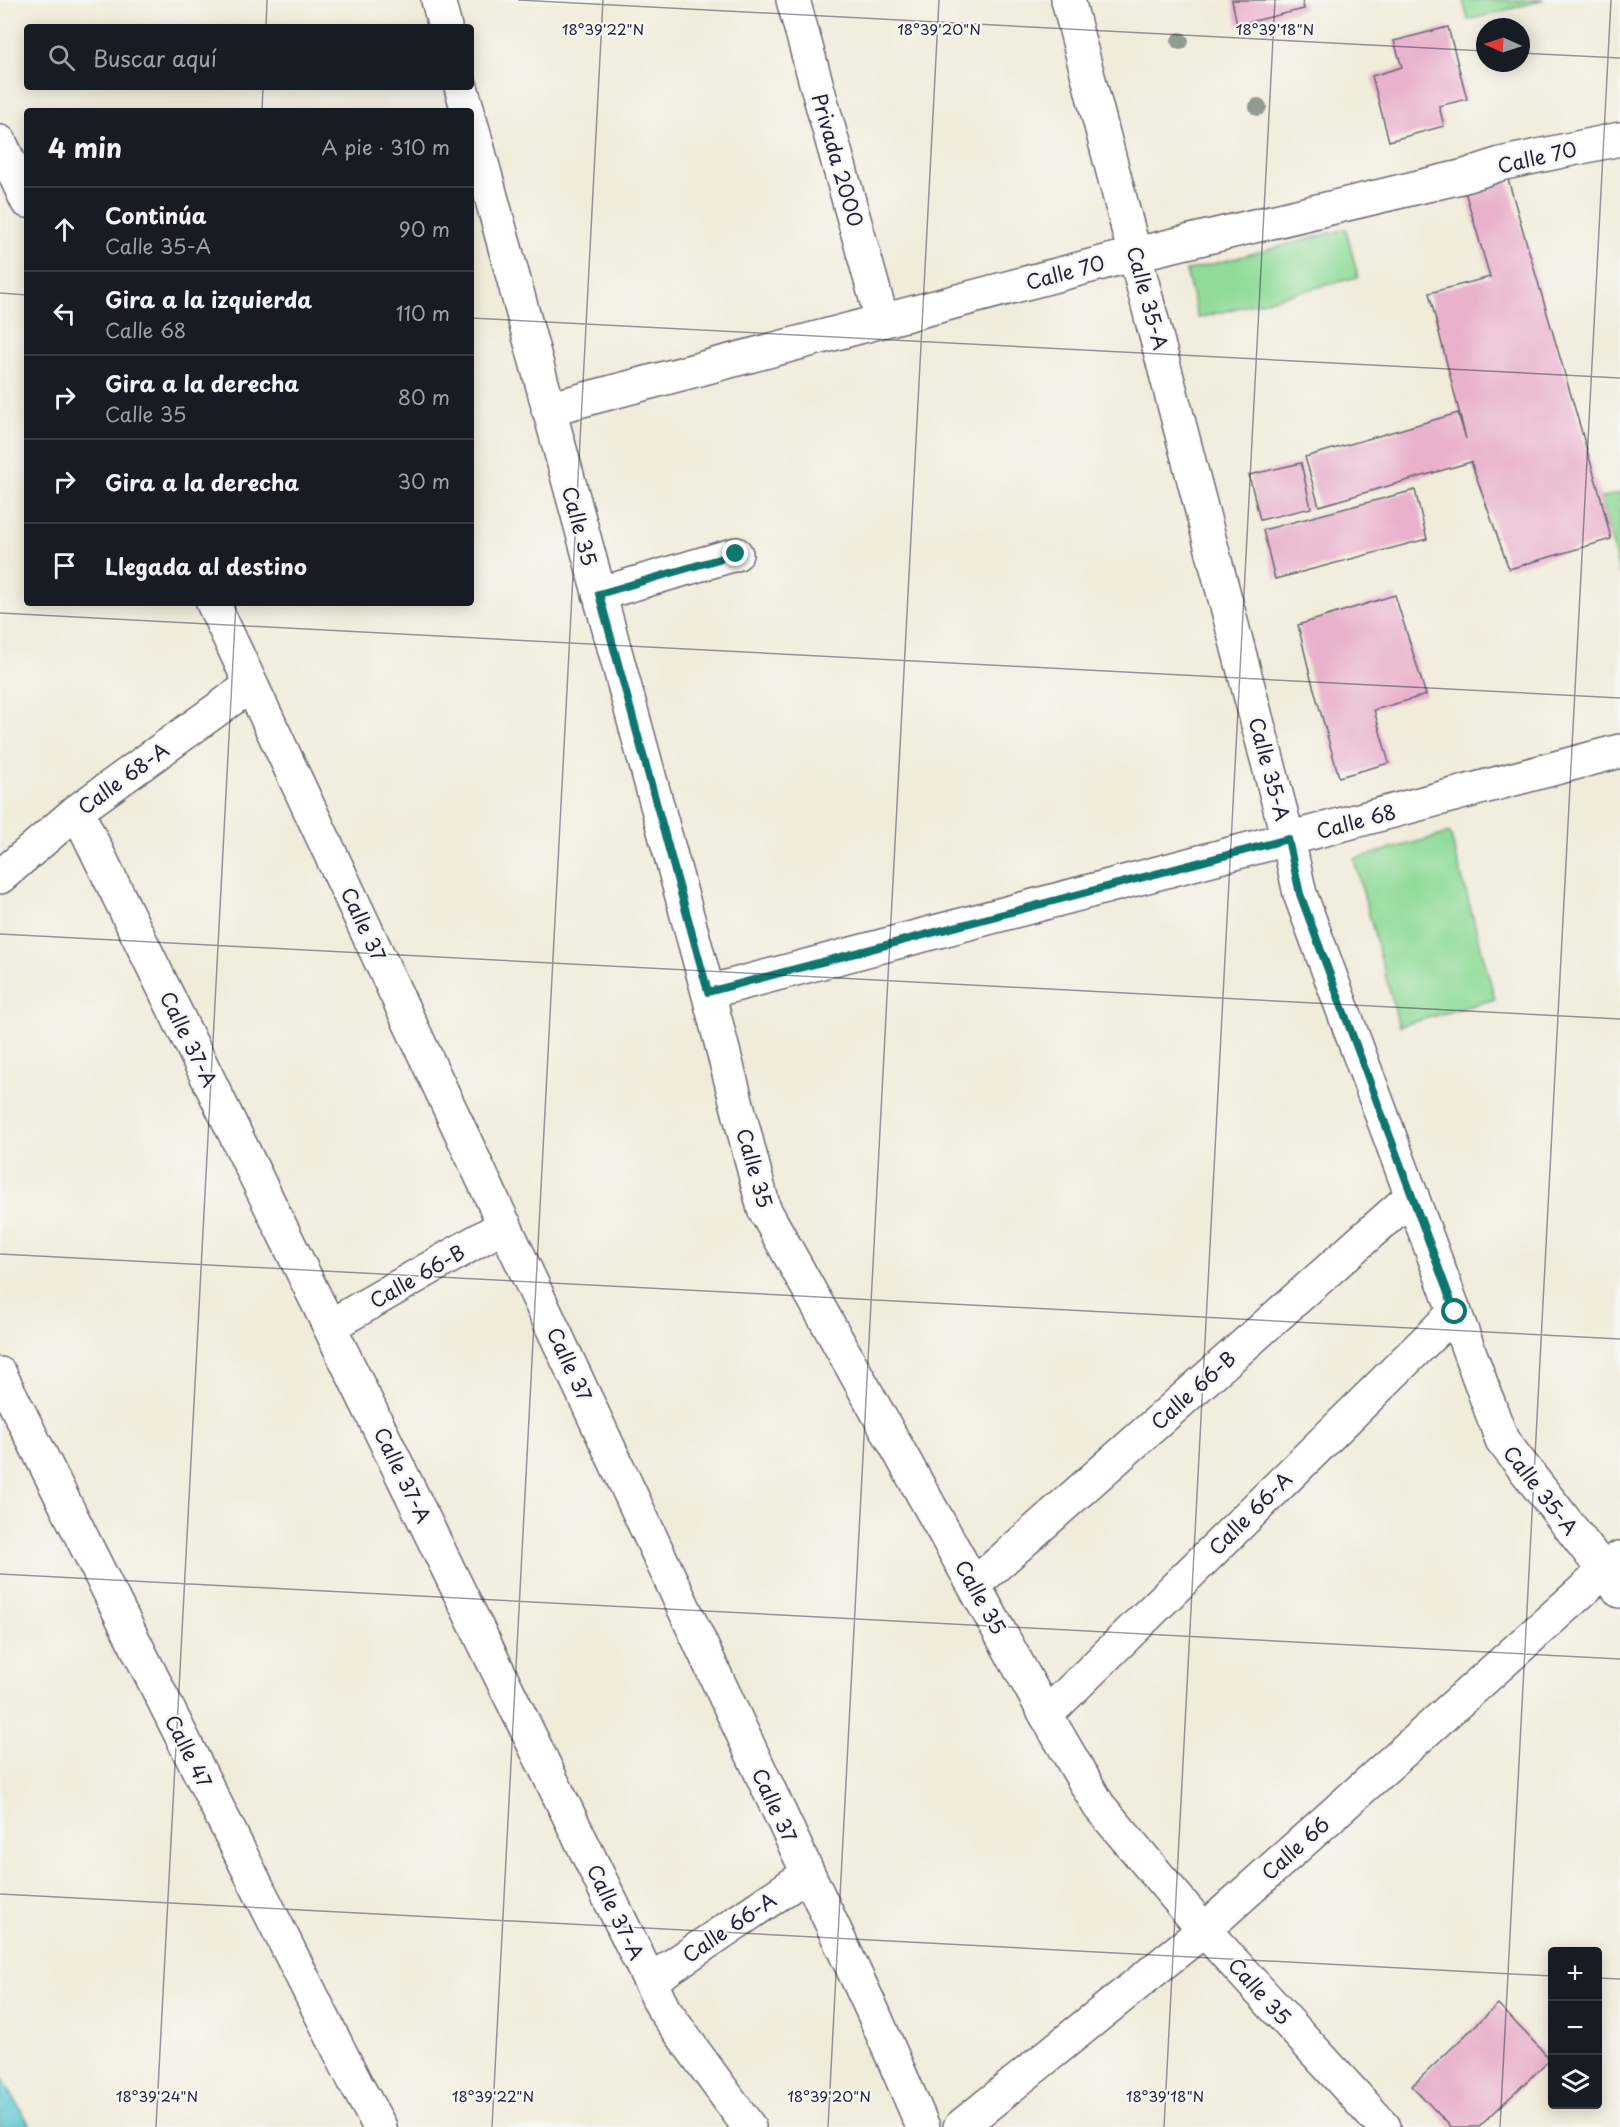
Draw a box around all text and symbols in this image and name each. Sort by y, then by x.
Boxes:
text: 18°39'22"N [562,17,644,40]
text: 18°39'20"N [897,17,981,40]
text: 18°39'18"N [1236,17,1314,40]
north arrow [1476,18,1530,72]
search box [24,24,474,90]
icon: search [45,41,78,74]
text: Buscar aquí [93,41,217,74]
street label: Privada 2000 [805,90,871,230]
text: 4 min [48,128,122,167]
text: A pie · 310 m [322,132,450,162]
street label: Calle 70 [1494,133,1580,181]
text: Continúa [105,198,207,231]
icon: ahead [48,213,81,246]
text: 90 m [399,214,450,244]
text: Calle 35-A [105,231,211,261]
street label: Calle 35-A [1120,243,1176,353]
street label: Calle 70 [1022,247,1108,297]
text: Gira a la izquierda [105,282,312,315]
icon: left [48,297,81,330]
text: 110 m [396,298,450,328]
text: Calle 68 [105,315,186,345]
text: Gira a la derecha [105,366,299,399]
icon: right [48,381,81,414]
text: 80 m [398,382,450,412]
text: Calle 35 [105,399,186,429]
icon: right [48,465,81,498]
text: Gira a la derecha [105,465,299,498]
text: 30 m [397,466,450,496]
street label: Calle 35 [555,483,605,569]
route end [722,540,748,566]
icon: arrive [48,549,81,582]
text: Llegada al destino [105,549,307,582]
street label: Calle 35-A [1242,714,1298,824]
street label: Calle 68-A [71,735,175,821]
street label: Calle 68 [1313,796,1399,846]
street label: Calle 37 [334,882,394,966]
street label: Calle 37-A [153,986,225,1092]
street label: Calle 35 [729,1125,781,1211]
street label: Calle 66-B [364,1237,470,1315]
route start [1441,1298,1467,1324]
street label: Calle 37 [540,1322,600,1406]
street label: Calle 66-B [1144,1344,1242,1436]
street label: Calle 37-A [367,1422,439,1528]
street label: Calle 35-A [1496,1439,1586,1541]
street label: Calle 66-A [1201,1464,1299,1562]
street label: Calle 35 [948,1554,1014,1640]
street label: Calle 47 [158,1709,220,1793]
street label: Calle 37 [745,1763,805,1847]
street label: Calle 66 [1254,1809,1336,1887]
street label: Calle 37-A [580,1859,652,1965]
street label: Calle 66-A [676,1885,782,1969]
map controls [1548,1947,1602,2109]
button: + [1548,1947,1602,2001]
street label: Calle 35 [1222,1951,1298,2031]
button: − [1548,2001,1602,2055]
button: layers [1548,2055,1602,2109]
text: 18°39'24"N [116,2084,198,2107]
text: 18°39'22"N [452,2084,534,2107]
text: 18°39'20"N [787,2084,871,2107]
text: 18°39'18"N [1126,2084,1204,2107]

